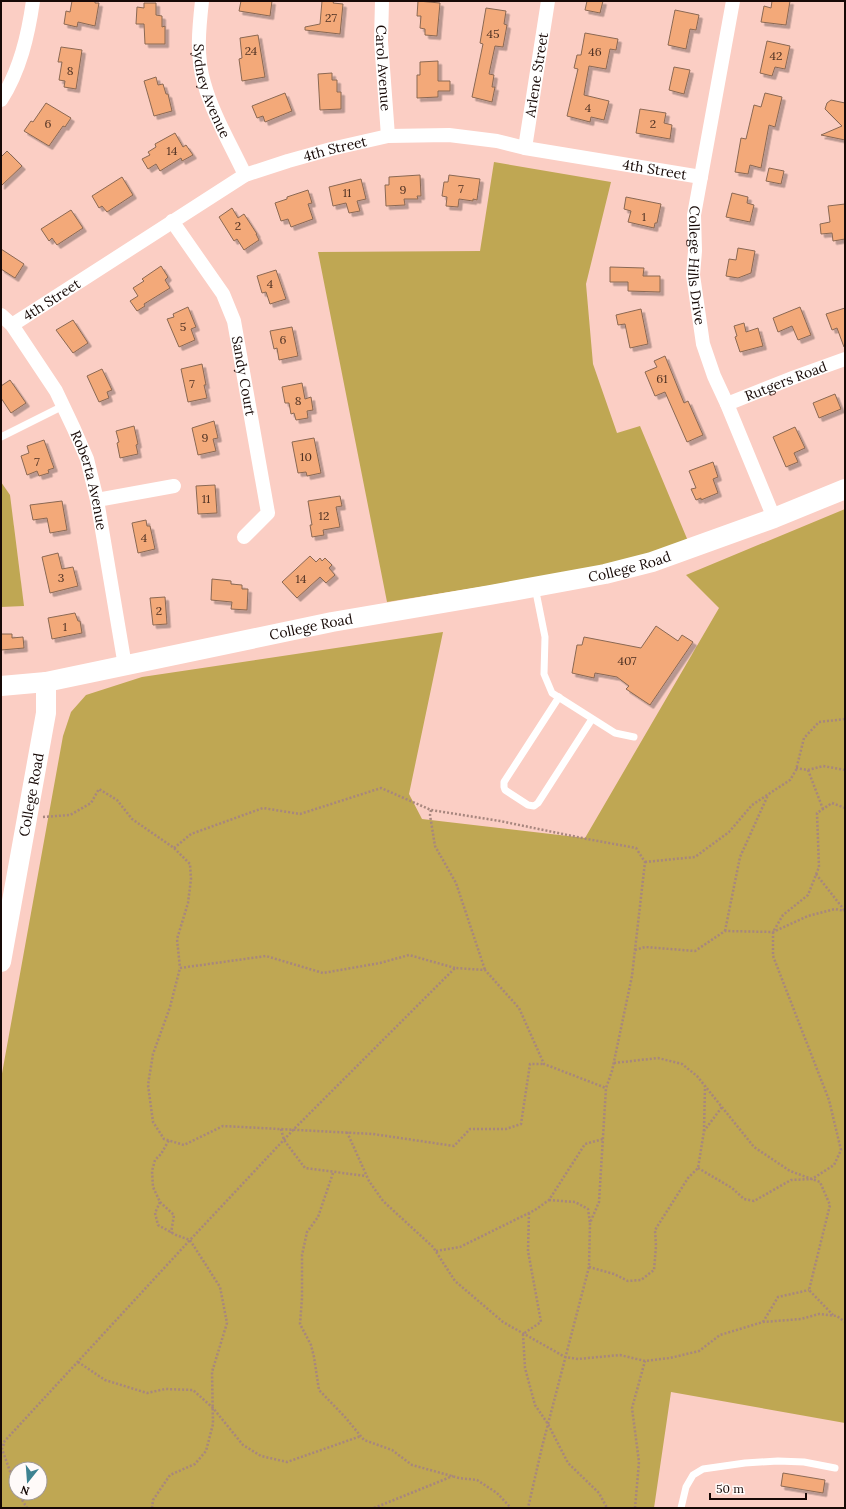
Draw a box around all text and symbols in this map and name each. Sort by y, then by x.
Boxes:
house number: 27 [325,10,337,25]
street label: Carol Avenue [372,25,395,112]
house number: 45 [486,26,500,41]
street label: Arlene Street [521,31,552,120]
house number: 24 [245,43,258,58]
street label: Sydney Avenue [190,44,234,141]
house number: 46 [588,44,602,59]
house number: 42 [770,48,782,63]
house number: 8 [67,63,74,78]
house number: 4 [585,100,592,115]
house number: 6 [45,116,52,131]
house number: 2 [650,116,656,131]
street label: 4th Street [301,132,369,165]
house number: 14 [167,143,178,158]
street label: 4th Street [621,155,689,184]
house number: 7 [458,181,464,196]
house number: 9 [400,182,407,197]
house number: 11 [343,185,351,200]
street label: College Hills Drive [684,204,709,326]
house number: 1 [642,209,646,224]
house number: 2 [235,218,241,233]
street label: 4th Street [19,274,84,325]
house number: 4 [267,276,274,291]
house number: 5 [180,319,186,334]
house number: 6 [280,332,287,347]
street label: Sandy Court [228,334,260,418]
street label: Rutgers Road [742,357,829,405]
house number: 61 [656,371,668,386]
house number: 7 [189,376,195,391]
house number: 8 [295,393,302,408]
street label: Roberta Avenue [67,428,111,532]
house number: 9 [202,430,209,445]
house number: 10 [300,449,312,464]
house number: 7 [34,454,40,469]
house number: 11 [202,491,210,506]
house number: 12 [319,508,329,523]
house number: 4 [141,530,148,545]
street label: College Road [587,547,673,586]
house number: 3 [58,570,65,585]
house number: 14 [296,571,307,586]
house number: 2 [156,603,162,618]
street label: College Road [268,610,354,644]
house number: 1 [63,619,67,634]
house number: 407 [617,653,637,668]
street label: College Road [15,751,48,838]
north arrow [8,1461,48,1501]
scale bar [710,1475,806,1501]
text: 50 m [716,1481,744,1496]
text: N [18,1482,31,1499]

